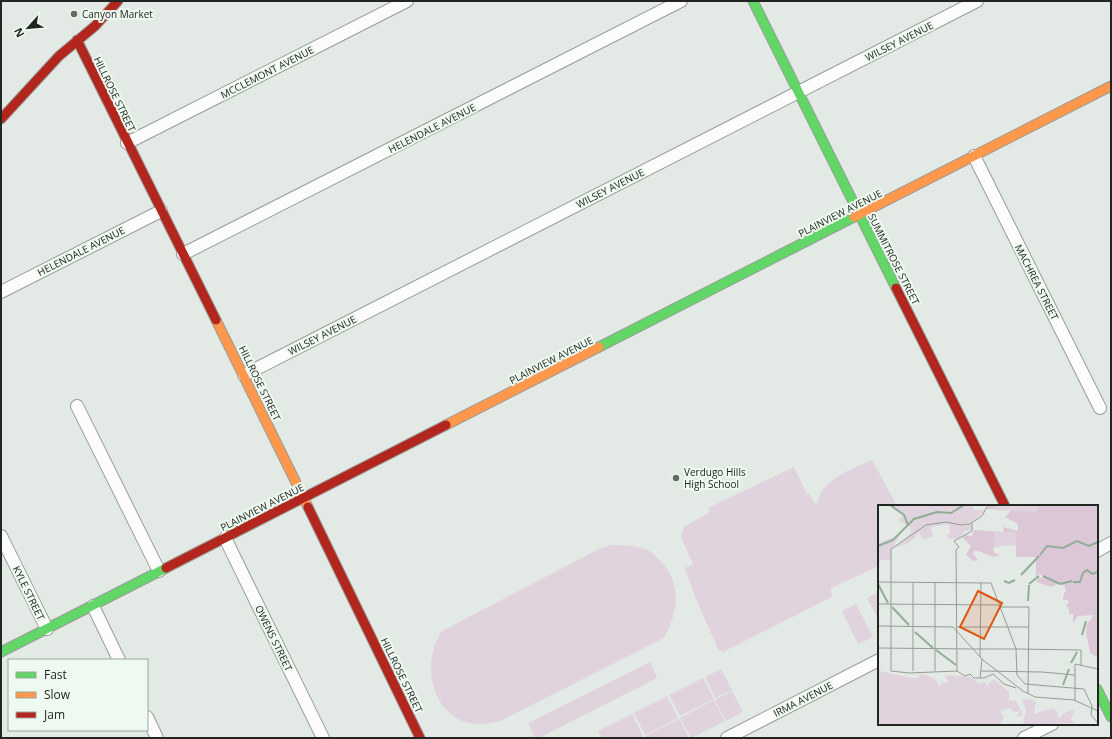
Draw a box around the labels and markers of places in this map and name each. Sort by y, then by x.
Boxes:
place label: Canyon Market [82,7,153,21]
marker: Canyon Market [69,9,79,19]
place label: Verdugo Hills High School [684,465,746,491]
marker: Verdugo Hills High School [671,473,681,483]

